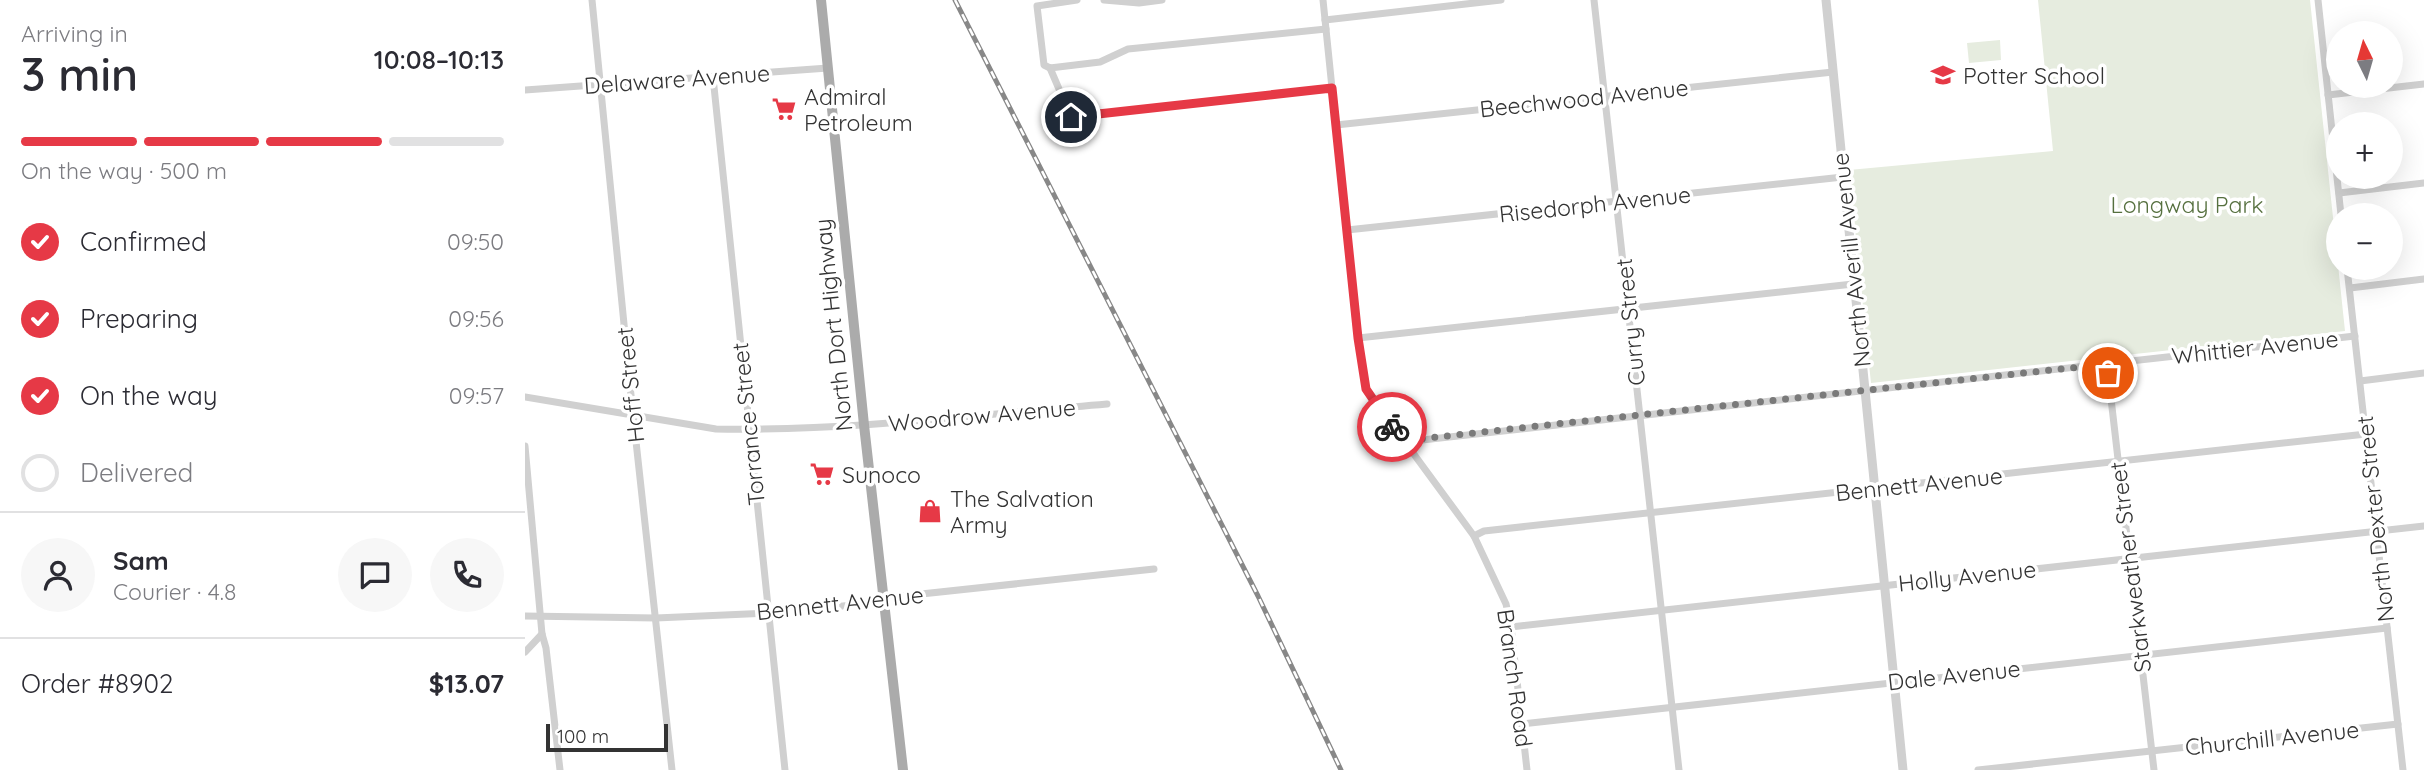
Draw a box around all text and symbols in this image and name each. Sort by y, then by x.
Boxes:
text: Arriving in [21,19,128,48]
north arrow [2326,21,2403,98]
map controls [2326,21,2403,280]
text: 10:08–10:13 [374,43,504,76]
text: 3 min [21,45,138,103]
street label: Delaware Avenue [583,58,771,100]
school or university icon: Potter School [1929,61,1957,89]
place label: Potter School [1963,61,2105,90]
street label: Beechwood Avenue [1478,73,1690,123]
place label: Admiral Petroleum [804,82,913,137]
pin [1041,87,1101,147]
supermarket icon: Admiral Petroleum [770,95,798,123]
icon: home [1052,98,1090,136]
button: + [2326,112,2403,189]
street label: North Averill Avenue [1825,151,1877,369]
text: On the way · 500 m [21,156,227,185]
street label: Risedorph Avenue [1498,180,1692,228]
park label: Longway Park [2110,190,2264,219]
button: − [2326,203,2403,280]
street label: North Dort Highway [807,217,859,433]
icon: check [21,223,59,261]
text: Confirmed [80,225,207,258]
text: 09:50 [447,227,504,256]
street label: Curry Street [1609,257,1651,387]
icon: check [21,300,59,338]
text: Preparing [80,302,198,335]
text: 09:56 [448,304,504,333]
street label: Whittier Avenue [2170,324,2340,370]
street label: Hoff Street [609,326,650,444]
street label: Torrance Street [725,341,771,507]
pin [2078,343,2138,403]
icon: bag [2089,354,2127,392]
icon: check [21,377,59,415]
text: On the way [80,379,218,412]
text: 09:57 [449,381,504,410]
street label: Woodrow Avenue [887,392,1077,438]
courier [1357,392,1427,462]
icon: bike [1373,408,1411,446]
street label: North Dexter Street [2350,414,2400,624]
text: Delivered [80,456,193,489]
supermarket icon: Sunoco [808,460,836,488]
place label: Sunoco [842,460,921,489]
street label: Starkweather Street [2103,460,2157,674]
street label: Bennett Avenue [1834,461,2004,507]
place label: The Salvation Army [950,484,1094,539]
shop icon: The Salvation Army [916,497,944,525]
button: person [21,538,95,612]
button: chat [338,538,412,612]
button: phone [430,538,504,612]
text: Sam [113,544,169,577]
street label: Holly Avenue [1897,554,2037,598]
text: Courier · 4.8 [113,577,236,606]
street label: Bennett Avenue [755,580,925,626]
street label: Branch Road [1491,607,1539,749]
street label: Dale Avenue [1886,654,2022,696]
text: Order #8902 [21,667,173,700]
text: $13.07 [429,667,504,700]
street label: Churchill Avenue [2183,714,2361,762]
scale bar [546,721,669,753]
text: 100 m [557,724,609,748]

